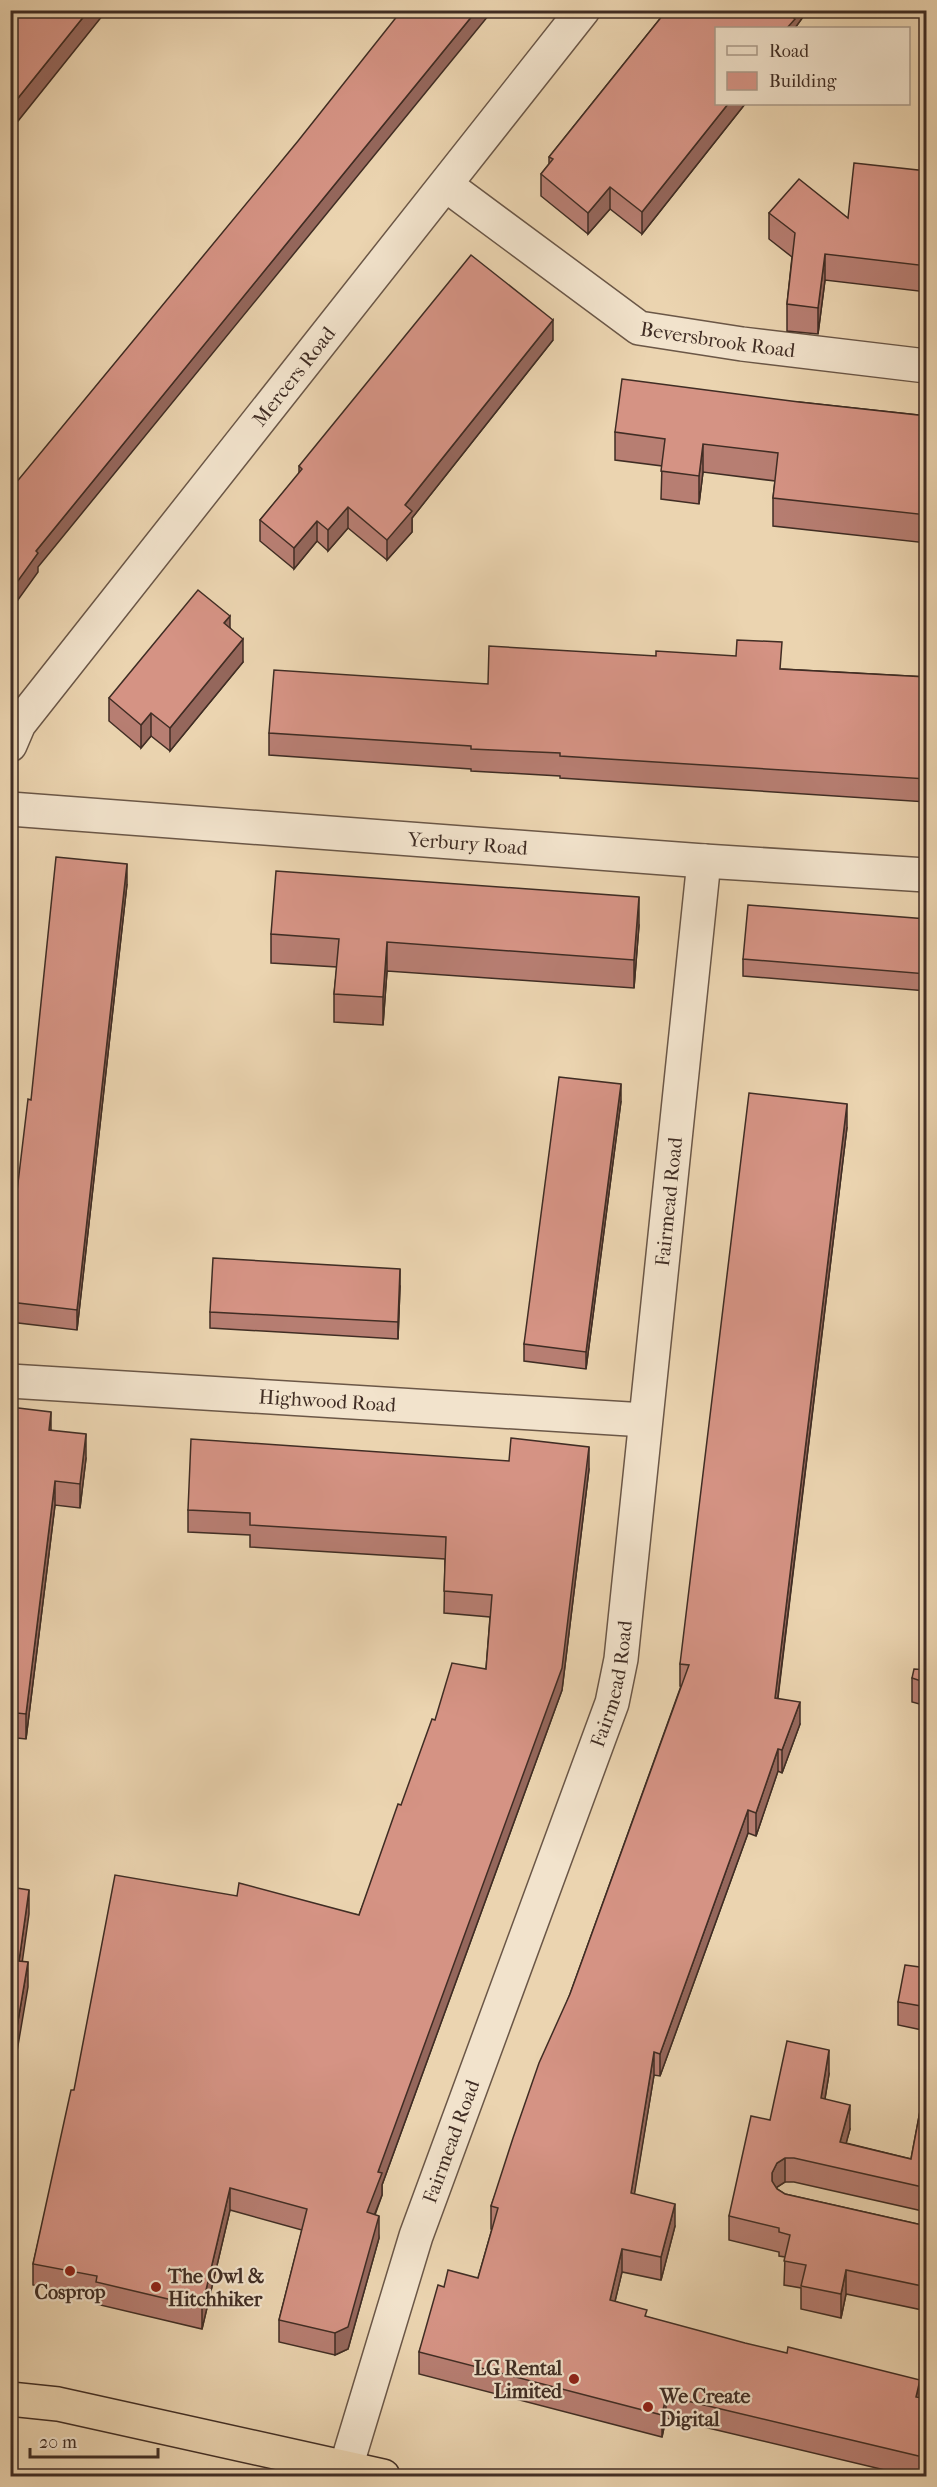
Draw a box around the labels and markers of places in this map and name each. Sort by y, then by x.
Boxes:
marker: Cosprop [63,2264,77,2278]
place label: The Owl & Hitchhiker [167,2265,265,2311]
marker: The Owl & Hitchhiker [149,2280,163,2294]
place label: Cosprop [34,2281,106,2304]
place label: LG Rental Limited [474,2357,563,2403]
marker: LG Rental Limited [567,2372,581,2386]
place label: We Create Digital [659,2385,751,2431]
marker: We Create Digital [641,2400,655,2414]

